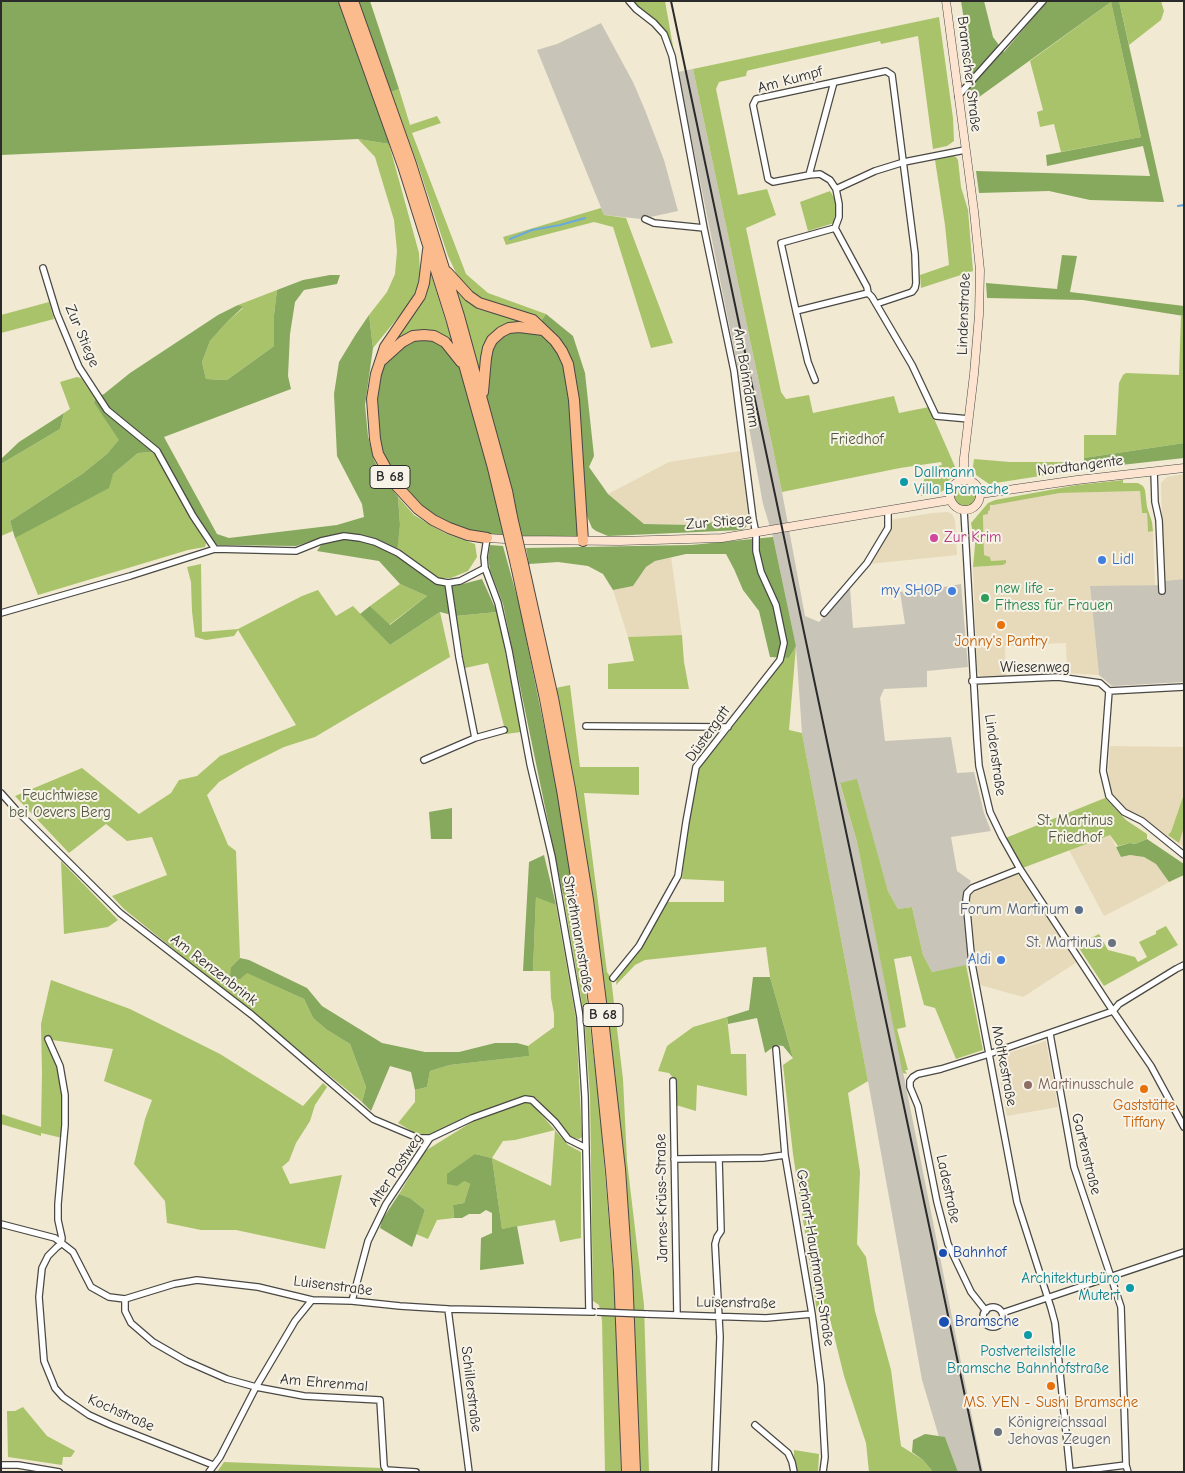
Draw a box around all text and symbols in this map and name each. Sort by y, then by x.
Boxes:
street label: Bramscher Straße [953,15,985,133]
street label: Am Kumpf [755,63,825,97]
street label: Lindenstraße [954,273,974,355]
street label: Zur Stiege [61,302,103,370]
street label: Am Bahndamm [729,327,763,429]
park label: Friedhof [830,431,884,449]
street label: Nordtangente [1036,452,1124,480]
place label: Dallmann Villa Bramsche [914,464,1009,499]
road number: B 68 [370,466,410,488]
marker: Dallmann Villa Bramsche [898,476,910,488]
street label: Zur Stiege [685,510,753,534]
place label: Zur Krim [944,529,1002,547]
marker: Zur Krim [928,532,940,544]
place label: Lidl [1112,551,1134,569]
marker: Lidl [1096,554,1108,566]
place label: new life - Fitness für Frauen [995,580,1113,615]
place label: my SHOP [881,582,942,600]
marker: my SHOP [946,585,958,597]
marker: new life - Fitness für Frauen [979,592,991,604]
marker: Jonny's Pantry [995,619,1007,631]
place label: Jonny's Pantry [954,633,1048,651]
street label: Wiesenweg [1000,659,1070,677]
street label: Düstergatt [682,703,734,765]
street label: Lindenstraße [980,713,1010,797]
park label: Feuchtwiese bei Oevers Berg [9,787,111,822]
park label: St. Martinus Friedhof [1037,812,1113,847]
street label: Striethmannstraße [559,874,597,994]
place label: Forum Martinum [960,901,1069,919]
marker: Forum Martinum [1073,904,1085,916]
street label: Am Renzenbrink [167,930,261,1010]
place label: St. Martinus [1026,934,1102,952]
marker: St. Martinus [1106,937,1118,949]
place label: Aldi [968,951,991,969]
marker: Aldi [995,954,1007,966]
road number: B 68 [583,1004,623,1026]
street label: Moltkestraße [987,1024,1021,1108]
place label: Martinusschule [1038,1076,1134,1094]
marker: Martinusschule [1022,1079,1034,1091]
marker: Gaststätte Tiffany [1138,1083,1150,1095]
place label: Gaststätte Tiffany [1113,1097,1175,1132]
street label: Gartenstraße [1067,1111,1105,1197]
street label: Alter Postweg [365,1130,427,1210]
street label: James-Krüss-Straße [652,1134,672,1262]
street label: Ladestraße [932,1153,964,1225]
street label: Gerhart-Hauptmann-Straße [792,1168,838,1348]
place label: Bahnhof [953,1244,1006,1262]
marker: Bahnhof [937,1247,949,1259]
place label: Architekturbüro Mutert [1021,1270,1120,1305]
street label: Luisenstraße [292,1272,374,1300]
marker: Architekturbüro Mutert [1124,1282,1136,1294]
street label: Luisenstraße [696,1293,776,1313]
place label: Bramsche [955,1313,1019,1331]
marker: Bramsche [937,1315,951,1329]
marker: Postverteilstelle Bramsche Bahnhofstraße [1022,1329,1034,1341]
place label: Postverteilstelle Bramsche Bahnhofstraße [947,1343,1109,1378]
street label: Schillerstraße [457,1345,485,1433]
street label: Am Ehrenmal [279,1370,369,1396]
marker: MS. YEN - Sushi Bramsche [1045,1380,1057,1392]
street label: Kochstraße [85,1390,157,1436]
place label: MS. YEN - Sushi Bramsche [964,1394,1138,1412]
place label: Königreichssaal Jehovas Zeugen [1008,1414,1111,1449]
marker: Königreichssaal Jehovas Zeugen [992,1426,1004,1438]

